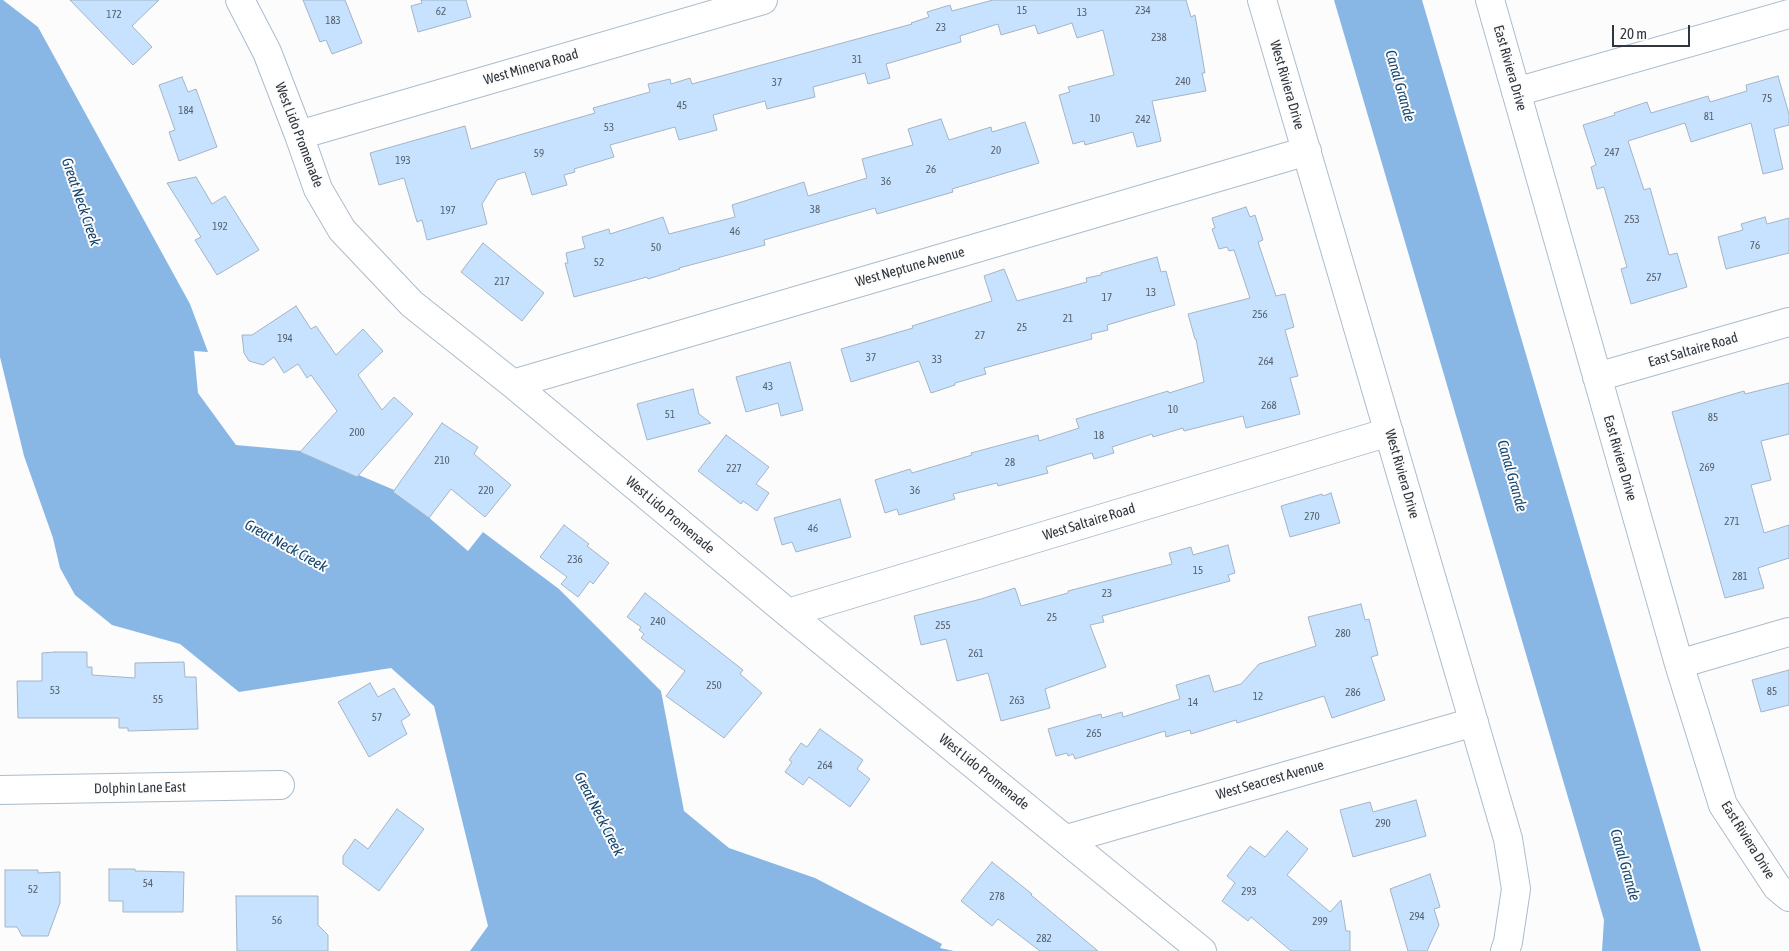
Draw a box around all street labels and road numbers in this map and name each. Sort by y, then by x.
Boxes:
street label: East Riviera Drive [1490,23,1530,113]
street label: West Riviera Drive [1266,38,1308,132]
street label: West Minerva Road [482,45,580,89]
street label: West Lido Promenade [271,80,327,190]
street label: West Neptune Avenue [853,243,967,291]
street label: East Saltaire Road [1646,329,1740,371]
street label: East Riviera Drive [1600,413,1640,503]
street label: West Riviera Drive [1381,427,1423,521]
street label: West Lido Promenade [622,473,718,557]
street label: West Saltaire Road [1041,500,1137,544]
street label: West Lido Promenade [936,731,1032,813]
street label: West Seacrest Avenue [1214,757,1326,803]
street label: Dolphin Lane East [94,779,186,797]
street label: East Riviera Drive [1717,798,1779,882]

